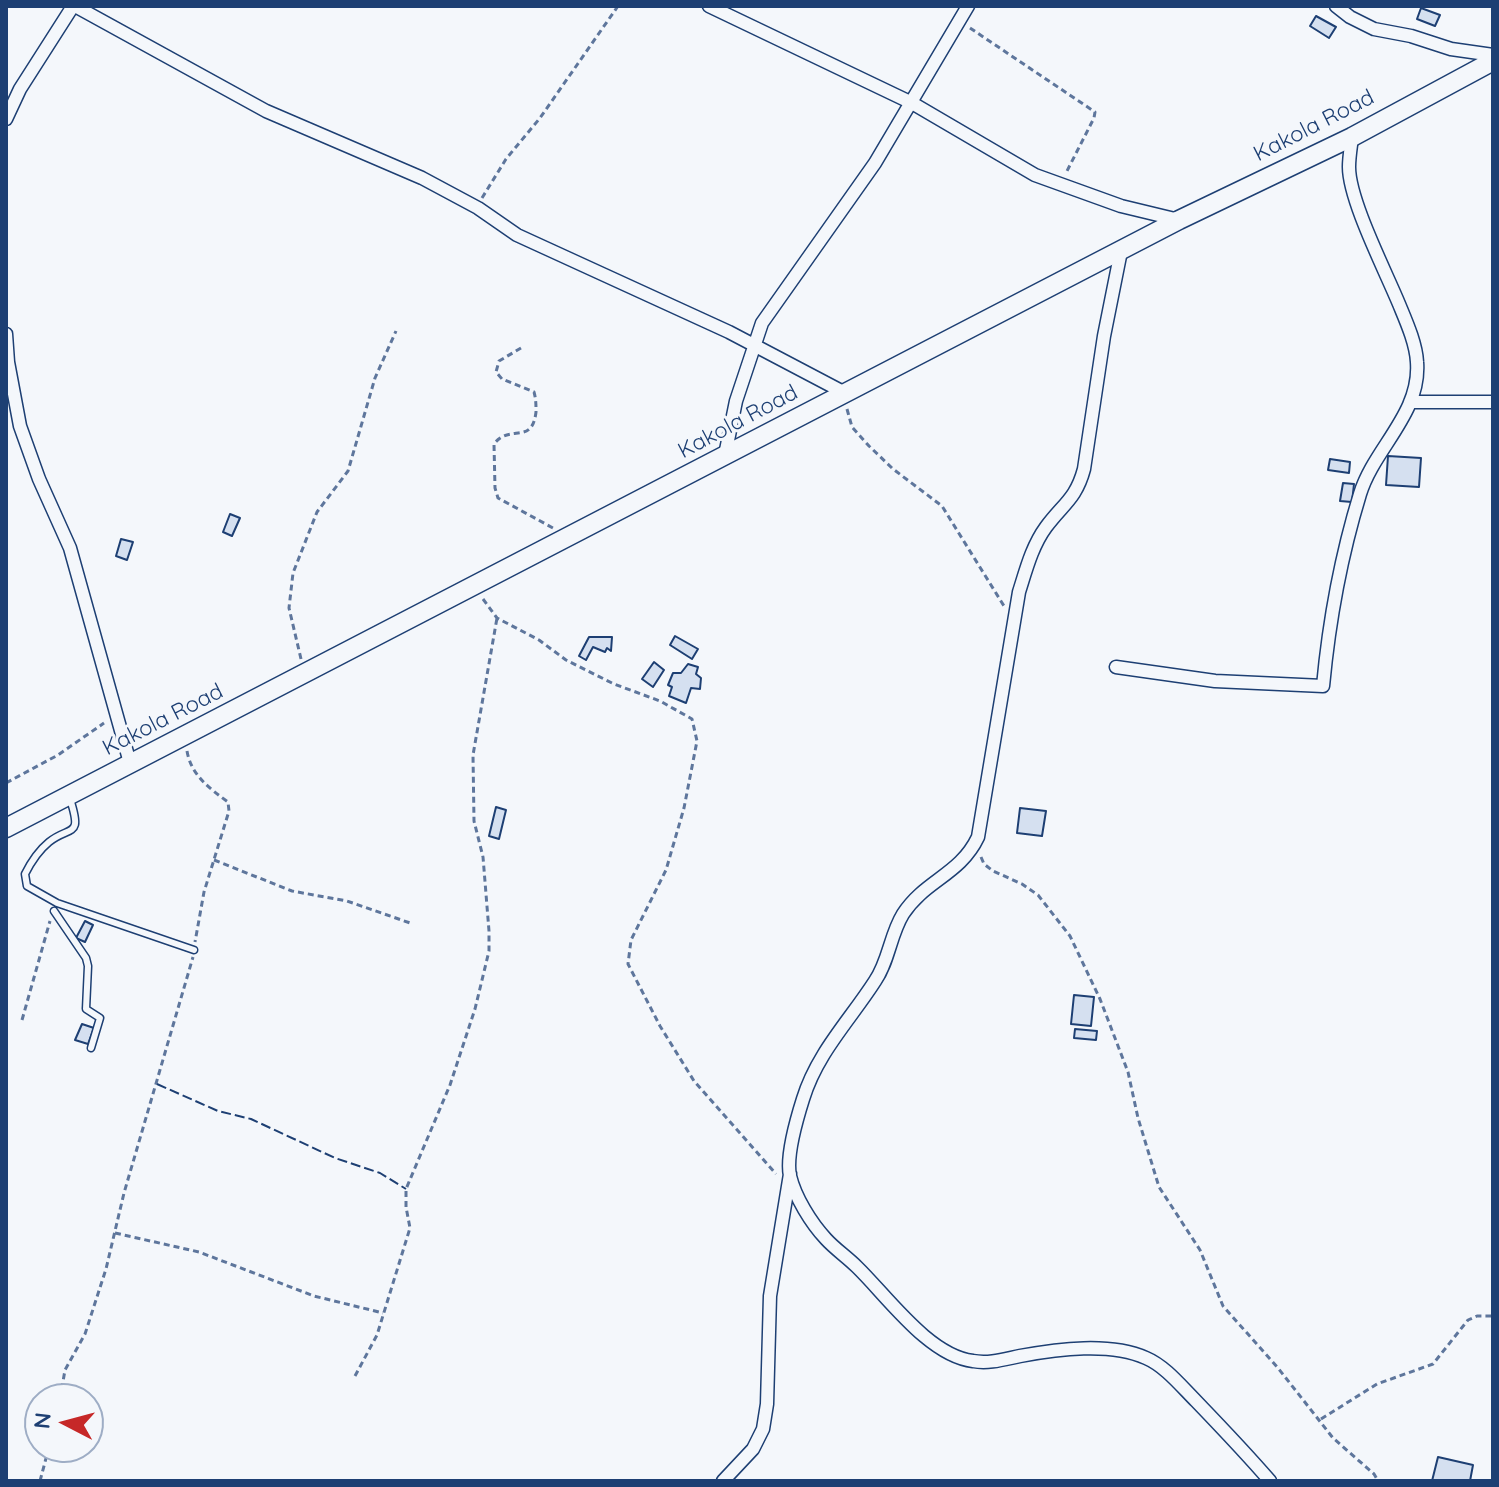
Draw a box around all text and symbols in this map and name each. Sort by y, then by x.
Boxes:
street label: Kakola Road [1249,84,1379,168]
street label: Kakola Road [674,379,802,465]
street label: Kakola Road [98,678,228,762]
north arrow [24,1383,104,1463]
text: N [27,1411,57,1430]

